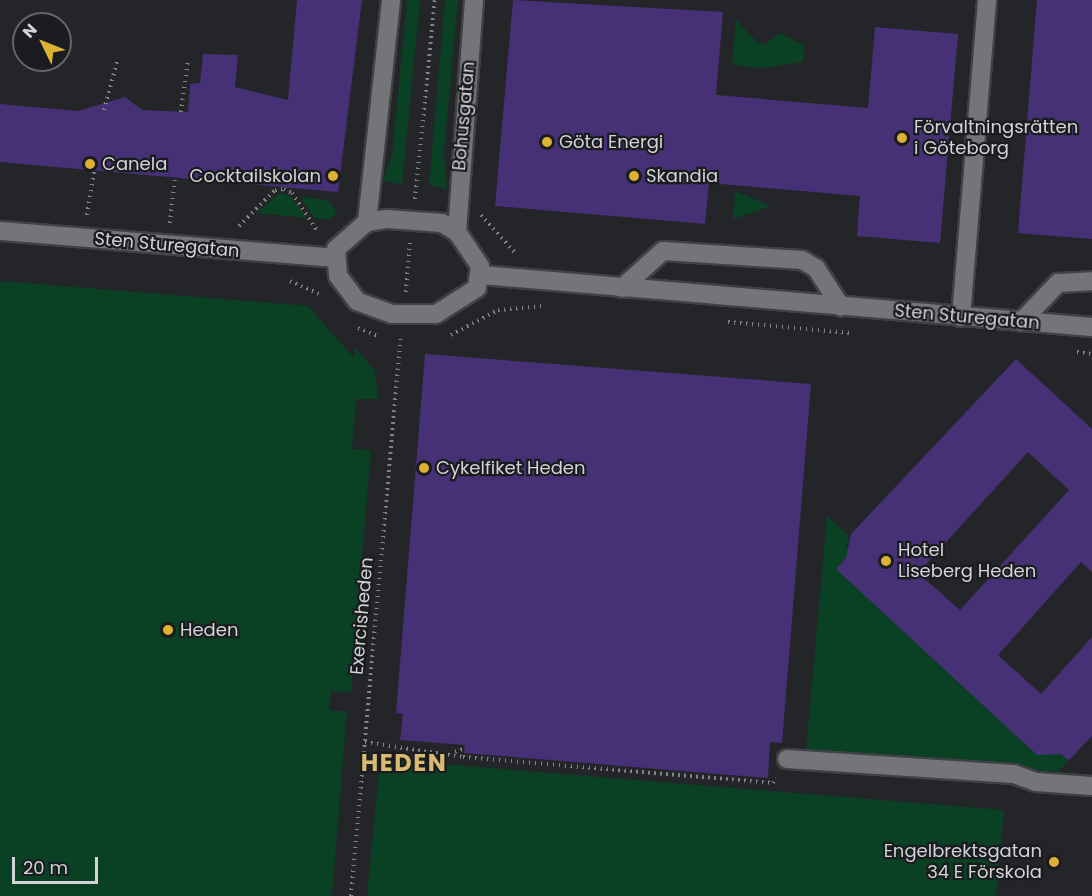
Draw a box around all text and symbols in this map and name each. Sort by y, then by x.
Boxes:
north arrow [12,12,72,72]
text: N [17,19,42,43]
street label: Bohusgatan [448,60,480,172]
place label: Förvaltningsrätten i Göteborg [914,117,1078,160]
place label: Göta Energi [559,131,663,153]
marker: Förvaltningsrätten i Göteborg [895,131,909,145]
marker: Göta Energi [540,135,554,149]
place label: Canela [102,153,167,175]
marker: Canela [83,157,97,171]
place label: Cocktailskolan [190,165,321,187]
place label: Skandia [646,165,718,187]
marker: Cocktailskolan [326,169,340,183]
marker: Skandia [627,169,641,183]
street label: Sten Sturegatan [93,228,241,262]
street label: Sten Sturegatan [893,300,1041,334]
place label: Cykelfiket Heden [436,457,585,479]
marker: Cykelfiket Heden [417,461,431,475]
place label: Hotel Liseberg Heden [898,540,1036,582]
marker: Hotel Liseberg Heden [879,554,893,568]
street label: Exercisheden [346,556,378,676]
place label: Heden [180,619,238,641]
marker: Heden [161,623,175,637]
district label: HEDEN [361,749,447,777]
place label: Engelbrektsgatan 34 E Förskola [884,841,1042,884]
scale bar [15,845,100,883]
text: 20 m [23,855,68,880]
marker: Engelbrektsgatan 34 E Förskola [1047,855,1061,869]

